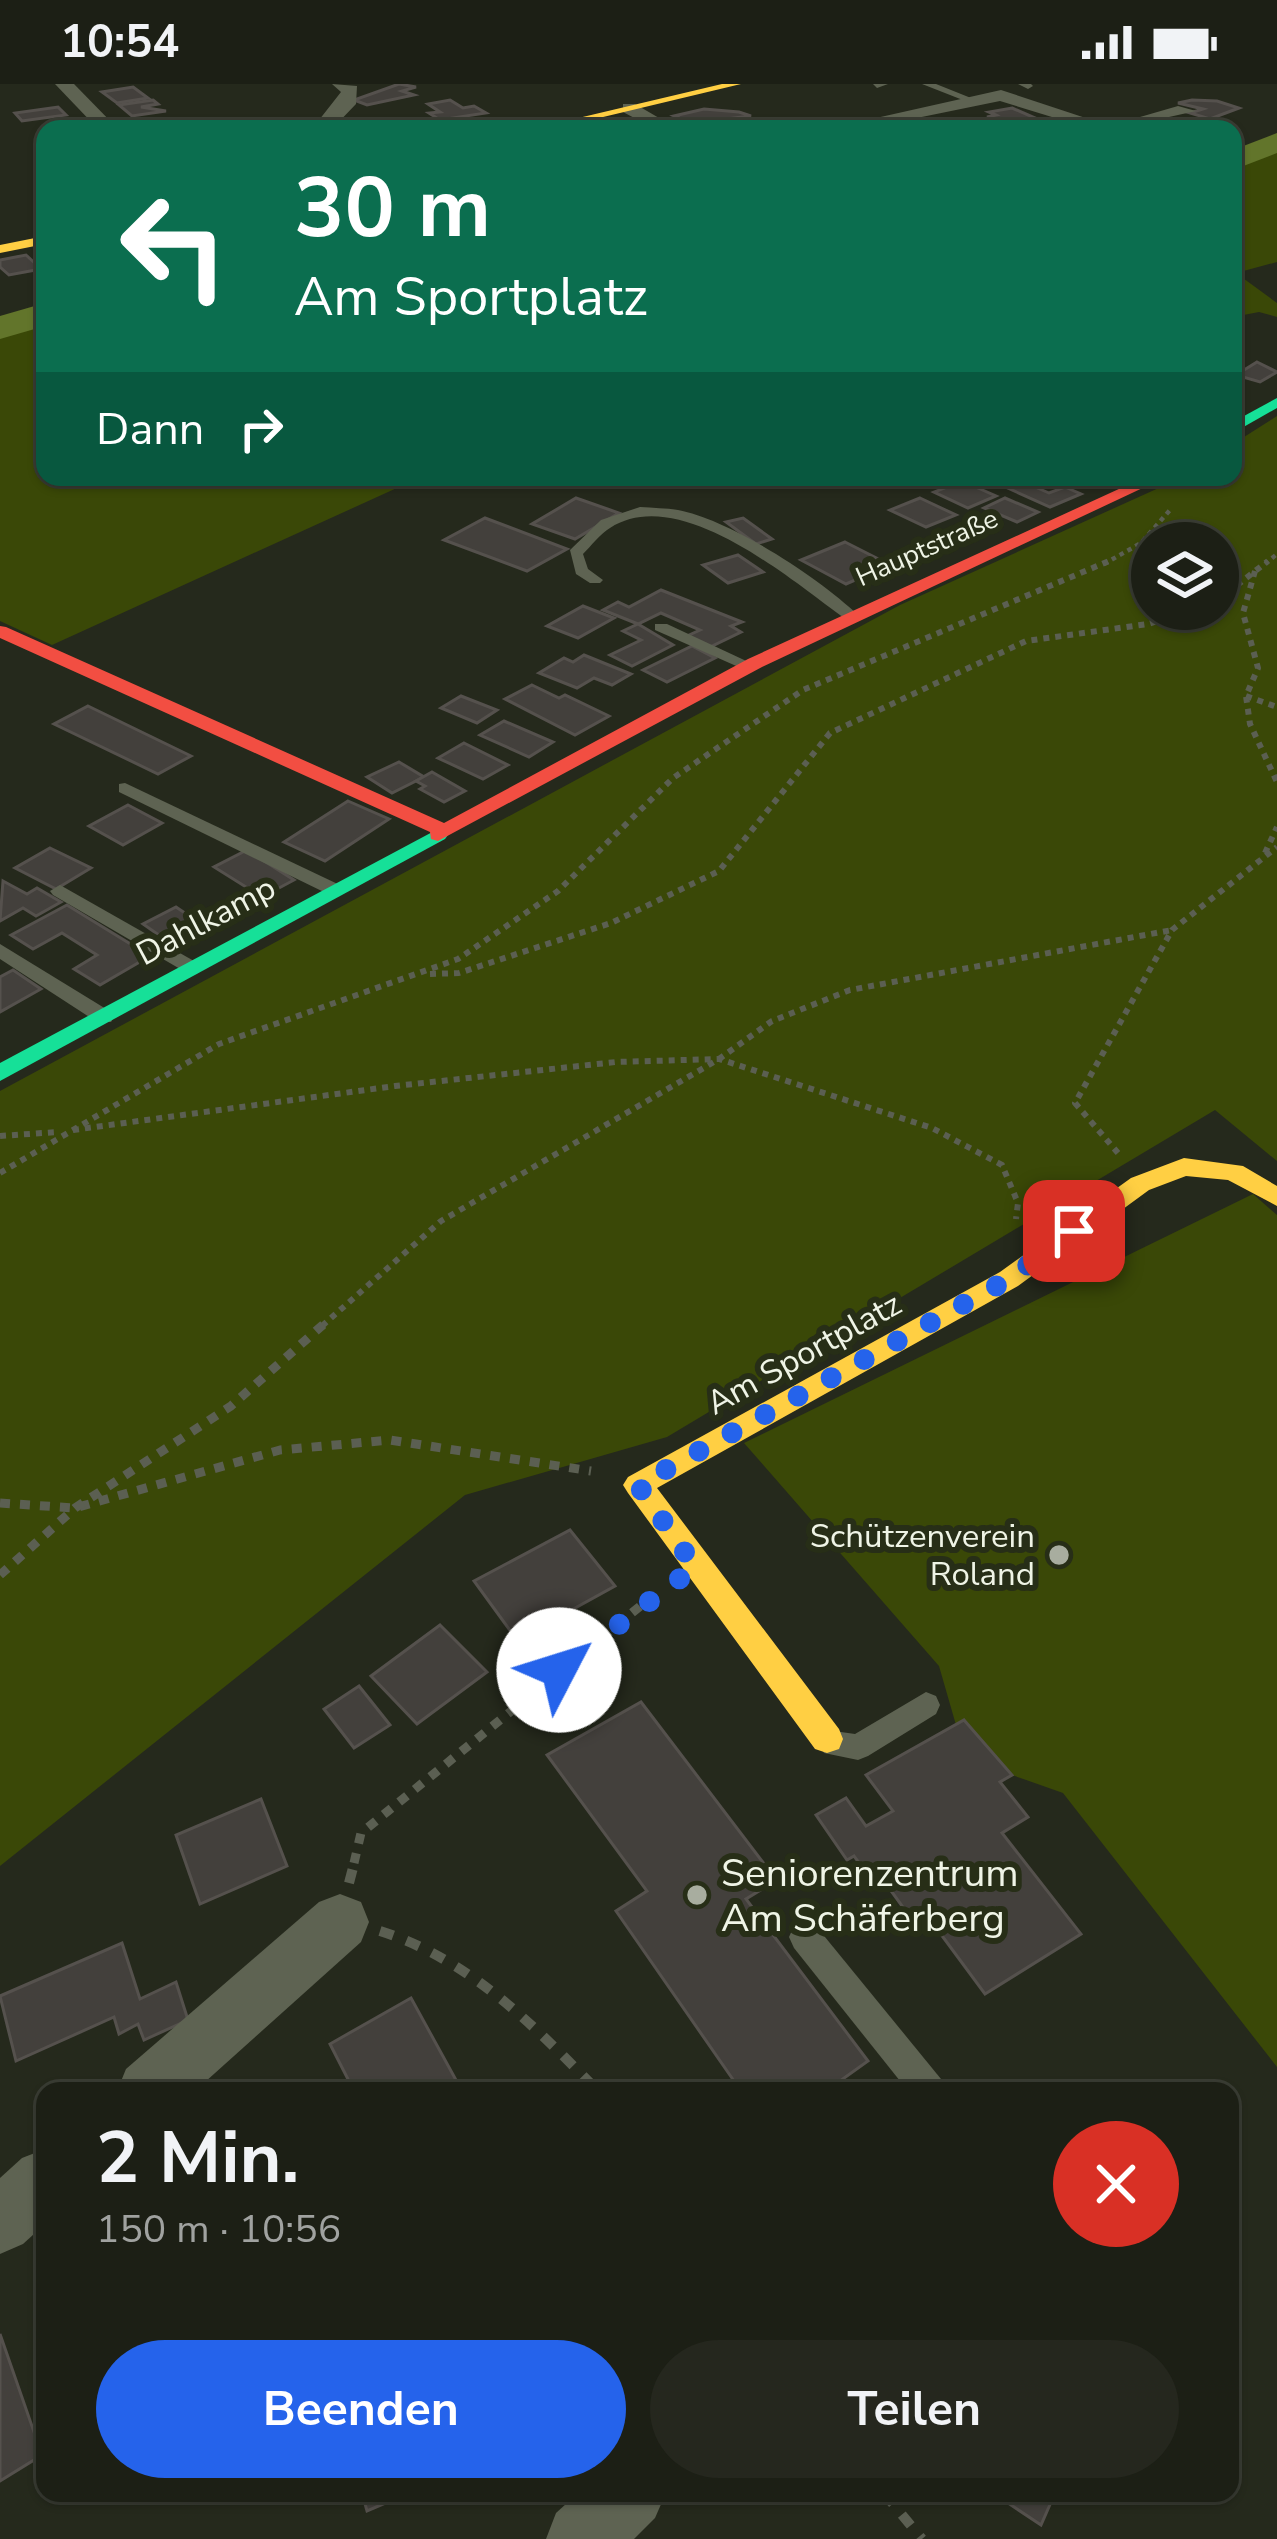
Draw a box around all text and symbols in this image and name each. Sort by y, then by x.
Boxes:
text: 10:54 [60,12,179,73]
text: 30 m [294,151,491,266]
icon: left [96,168,252,324]
text: Am Sportplatz [294,260,648,334]
icon: right [228,396,294,462]
text: Dann [96,399,204,460]
street label: Hauptstraße [850,500,1004,596]
map controls [1131,522,1239,630]
button: layers [1131,522,1239,630]
street label: Dahlkamp [128,865,284,977]
pin [1023,1180,1125,1282]
icon: arrive [1041,1198,1107,1264]
street label: Am Sportplatz [699,1282,909,1426]
place label: Schützenverein Roland [810,1514,1035,1597]
marker: Schützenverein Roland [1046,1542,1072,1568]
position arrow [496,1607,622,1733]
place label: Seniorenzentrum Am Schäferberg [721,1847,1019,1945]
marker: Seniorenzentrum Am Schäferberg [684,1882,710,1908]
text: 2 Min. [96,2109,299,2207]
button: close [1053,2121,1179,2247]
text: 150 m · 10:56 [96,2203,341,2256]
button: Beenden [96,2340,626,2478]
button: Teilen [650,2340,1179,2478]

